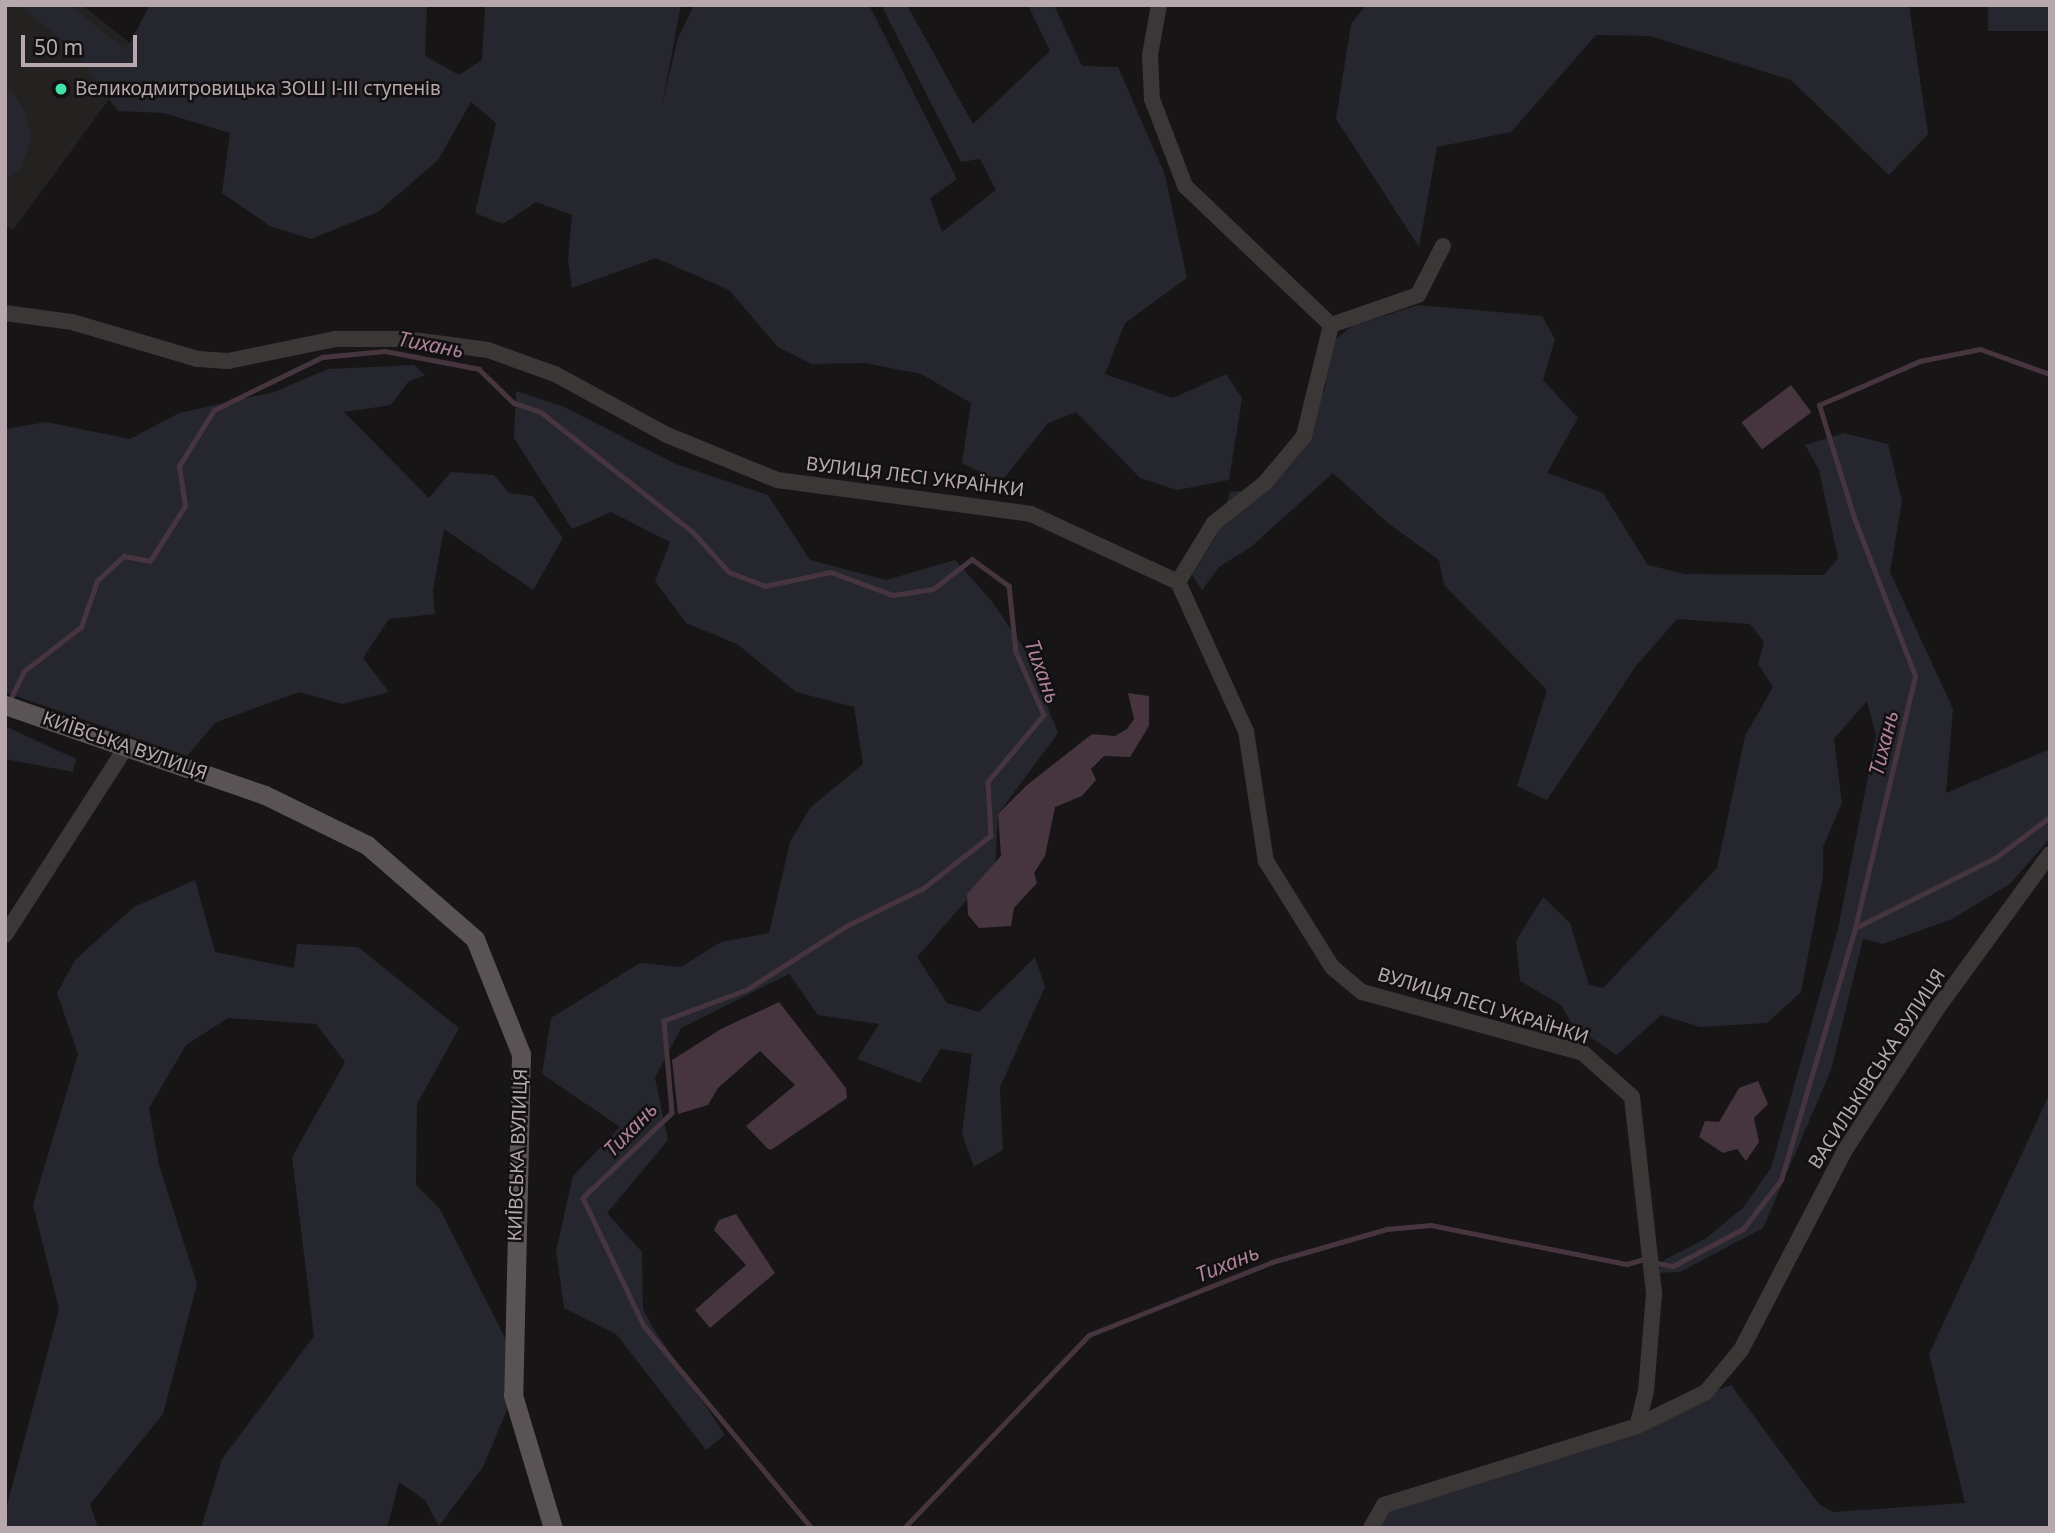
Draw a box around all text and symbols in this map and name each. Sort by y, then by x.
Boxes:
scale bar [24,21,140,65]
text: 50 m [34,33,83,61]
place label: Великодмитровицька ЗОШ І-ІІІ ступенів [75,78,441,100]
marker: Великодмитровицька ЗОШ І-ІІІ ступенів [53,81,69,97]
water label: Тихань [396,325,466,363]
street label: ВУЛИЦЯ ЛЕСІ УКРАЇНКИ [805,452,1025,502]
water label: Тихань [1020,636,1066,706]
street label: КИЇВСЬКА ВУЛИЦЯ [40,707,210,785]
water label: Тихань [1863,708,1903,778]
street label: ВУЛИЦЯ ЛЕСІ УКРАЇНКИ [1375,963,1591,1049]
street label: ВАСИЛЬКІВСЬКА ВУЛИЦЯ [1804,965,1950,1173]
street label: КИЇВСЬКА ВУЛИЦЯ [504,1068,532,1242]
water label: Тихань [598,1096,662,1162]
water label: Тихань [1192,1239,1262,1287]

